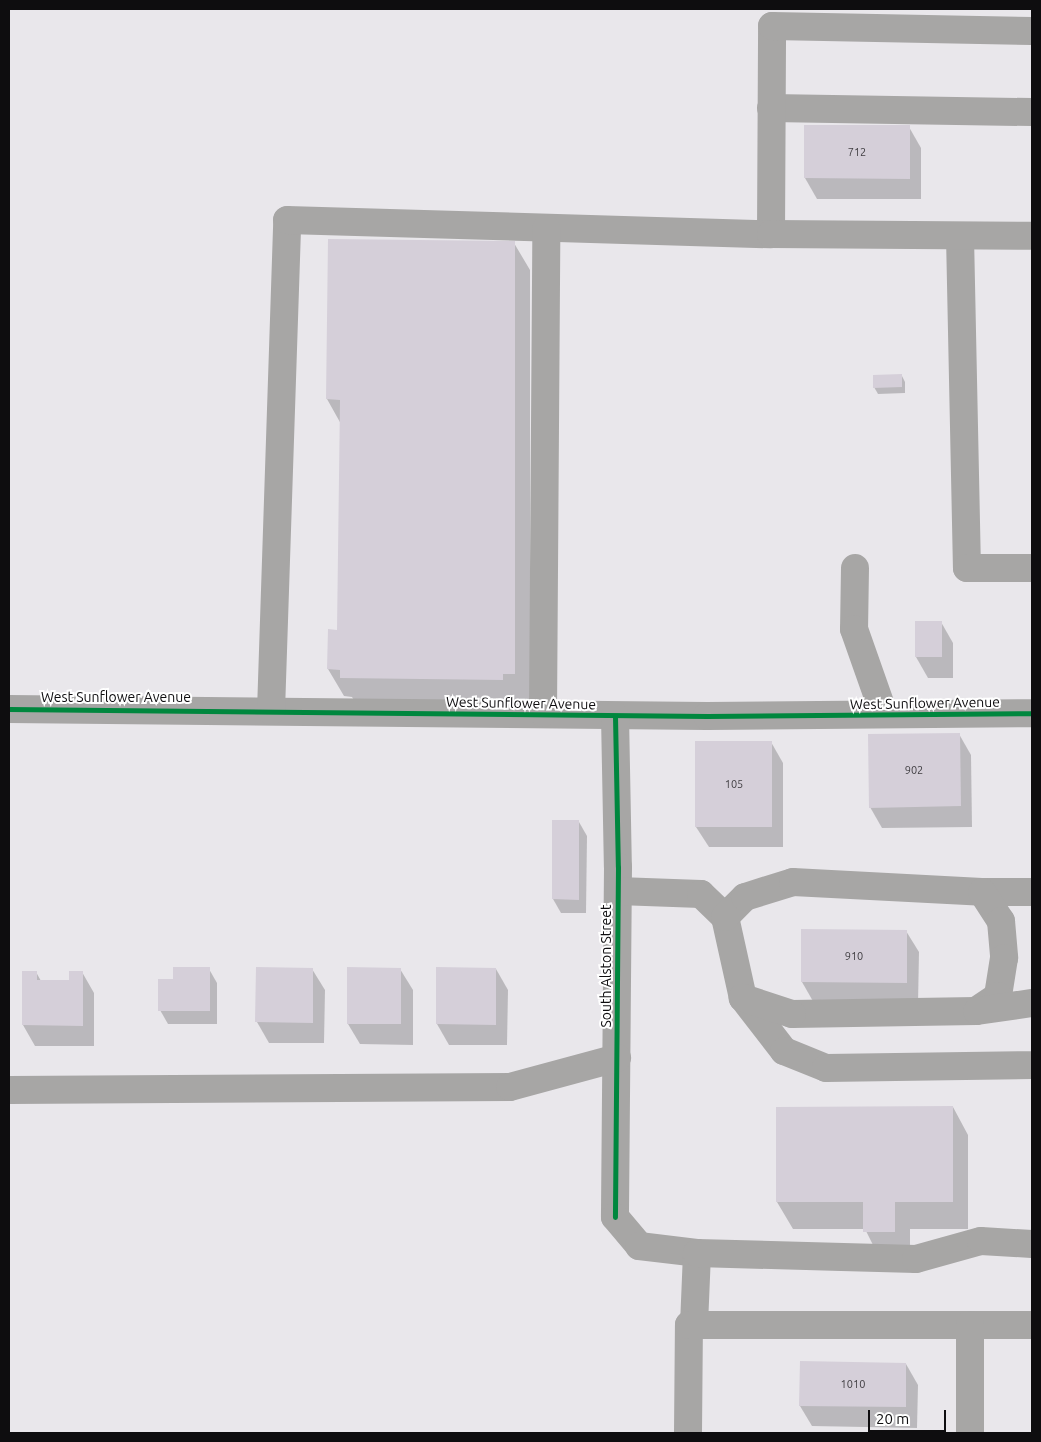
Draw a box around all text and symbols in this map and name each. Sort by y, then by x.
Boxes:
house number: 712 [848,145,866,159]
street label: West Sunflower Avenue [41,689,191,705]
street label: West Sunflower Avenue [446,693,596,713]
street label: West Sunflower Avenue [850,693,1000,713]
house number: 902 [905,763,923,777]
house number: 105 [725,777,743,791]
street label: South Alston Street [598,904,614,1028]
house number: 910 [845,949,863,963]
house number: 1010 [841,1377,865,1391]
scale bar [871,1400,948,1432]
text: 20 m [876,1410,909,1427]

